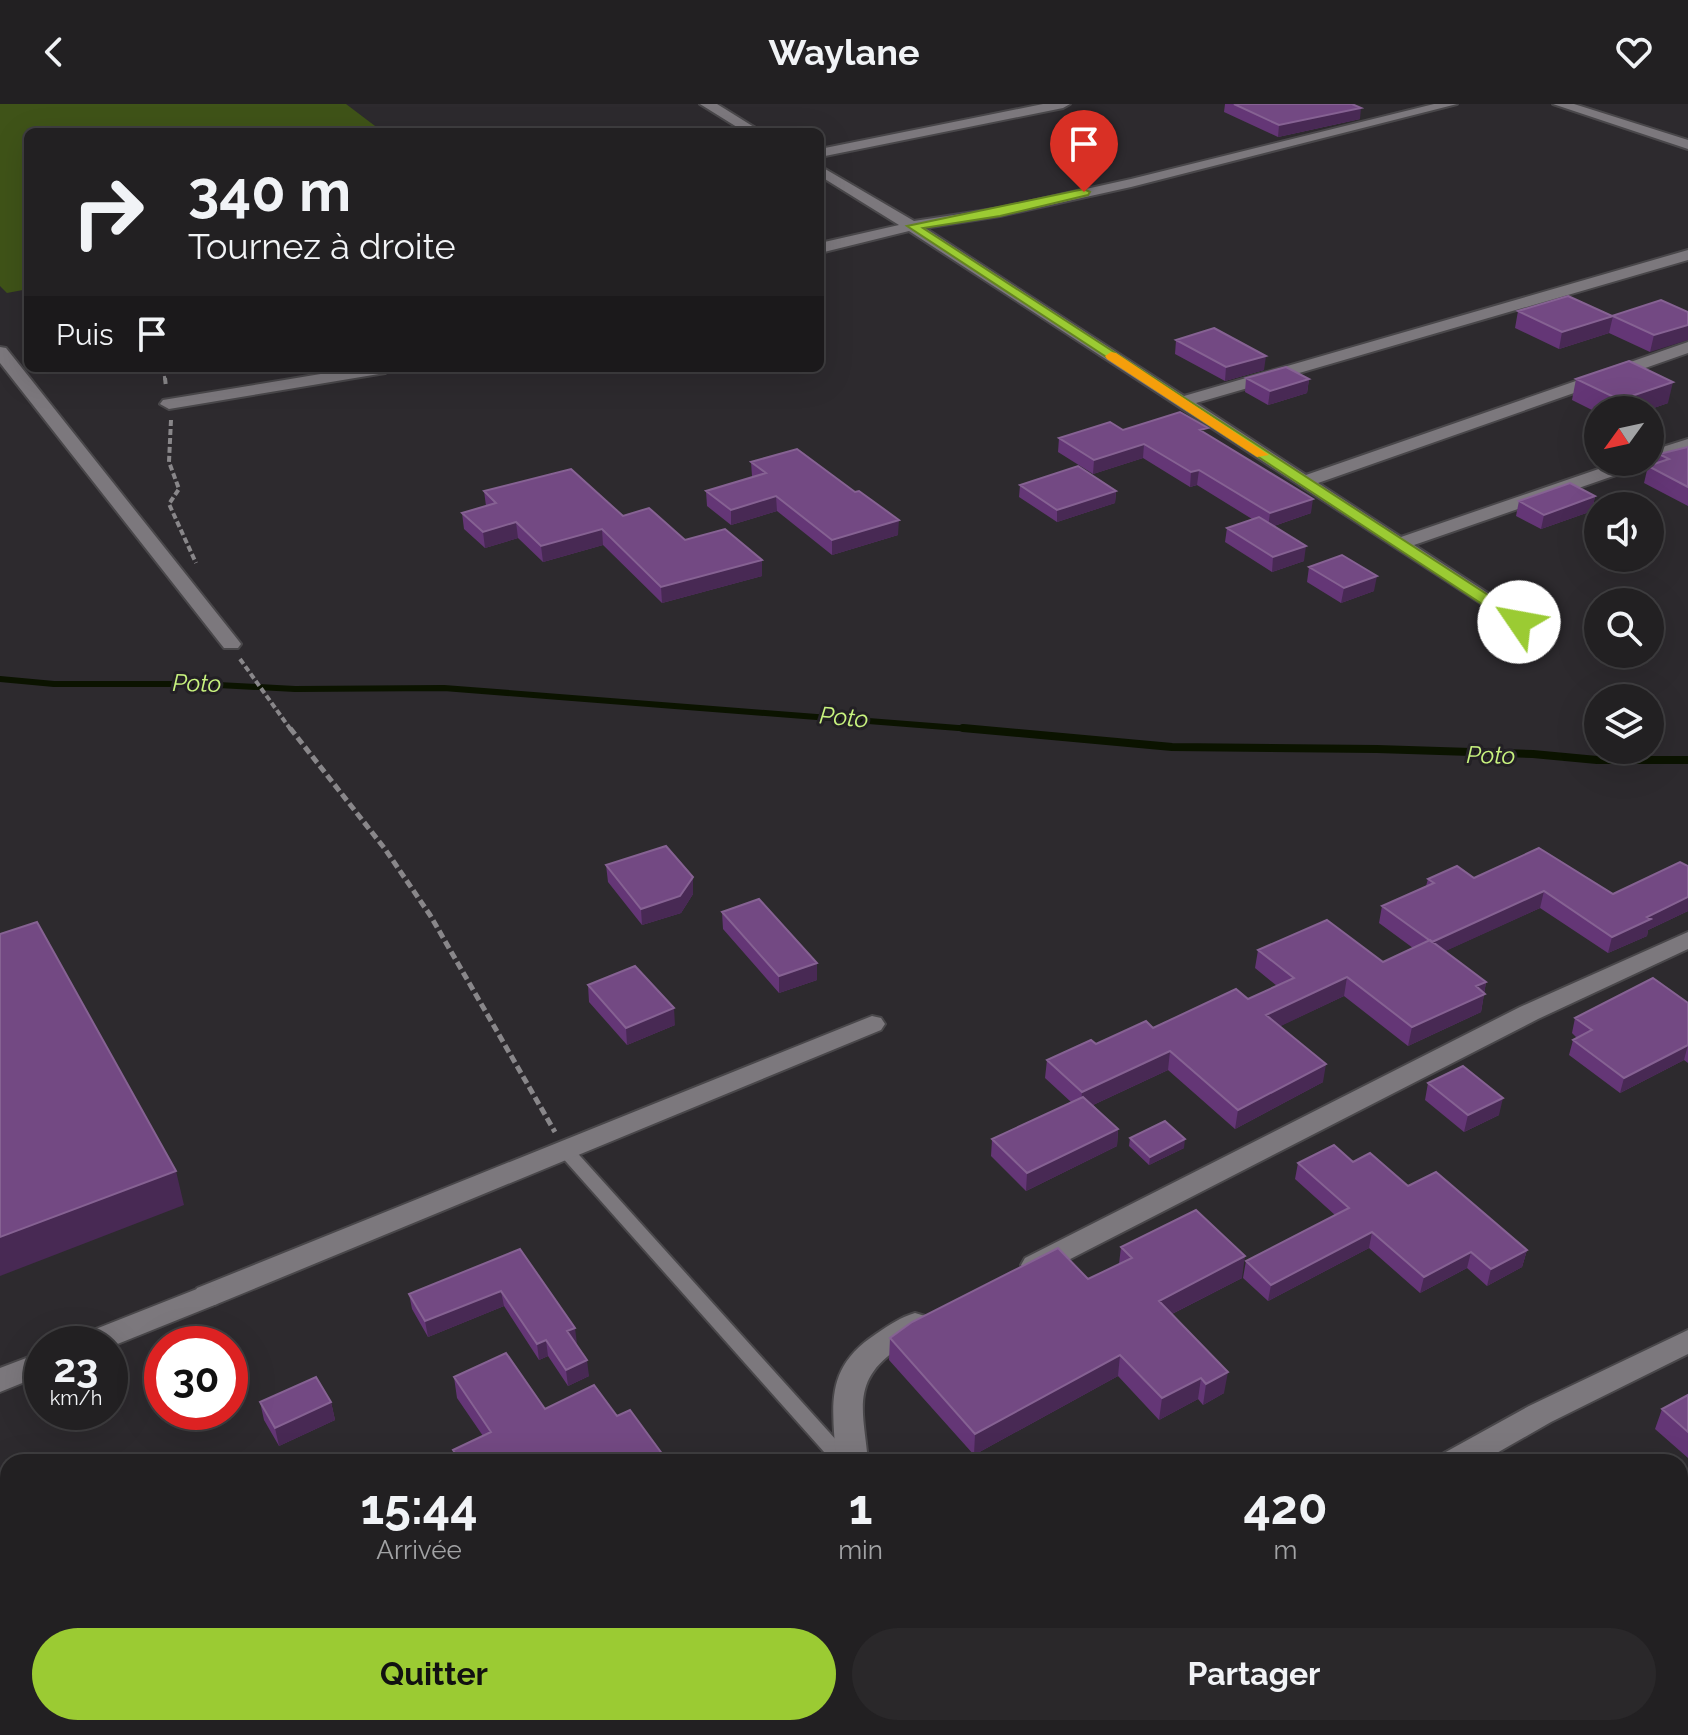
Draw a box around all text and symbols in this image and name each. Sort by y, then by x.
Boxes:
icon: back [32,30,76,74]
icon: heart [1612,30,1656,74]
text: Waylane [769,31,919,73]
pin [1050,110,1118,192]
icon: arrive [1062,122,1106,166]
text: 340 m [188,158,351,224]
icon: right [56,160,160,264]
text: Tournez à droite [188,225,456,267]
icon: arrive [130,312,174,356]
text: Puis [56,317,114,352]
north arrow [1584,396,1664,476]
map controls [1584,396,1664,764]
button: sound [1584,492,1664,572]
position arrow [1477,580,1561,664]
button: search [1584,588,1664,668]
water label: Poto [172,668,222,698]
button: layers [1584,684,1664,764]
water label: Poto [818,700,870,734]
water label: Poto [1466,740,1516,770]
speed limit sign: 30 [144,1326,248,1430]
text: 23 [54,1344,98,1391]
text: km/h [50,1386,102,1410]
text: 15:44 [361,1479,478,1535]
text: 1 [849,1479,872,1535]
text: 420 [1243,1479,1327,1535]
text: Arrivée [376,1535,462,1565]
text: min [838,1535,883,1565]
text: m [1273,1535,1297,1565]
button: Quitter [32,1628,836,1720]
button: Partager [852,1628,1656,1720]

